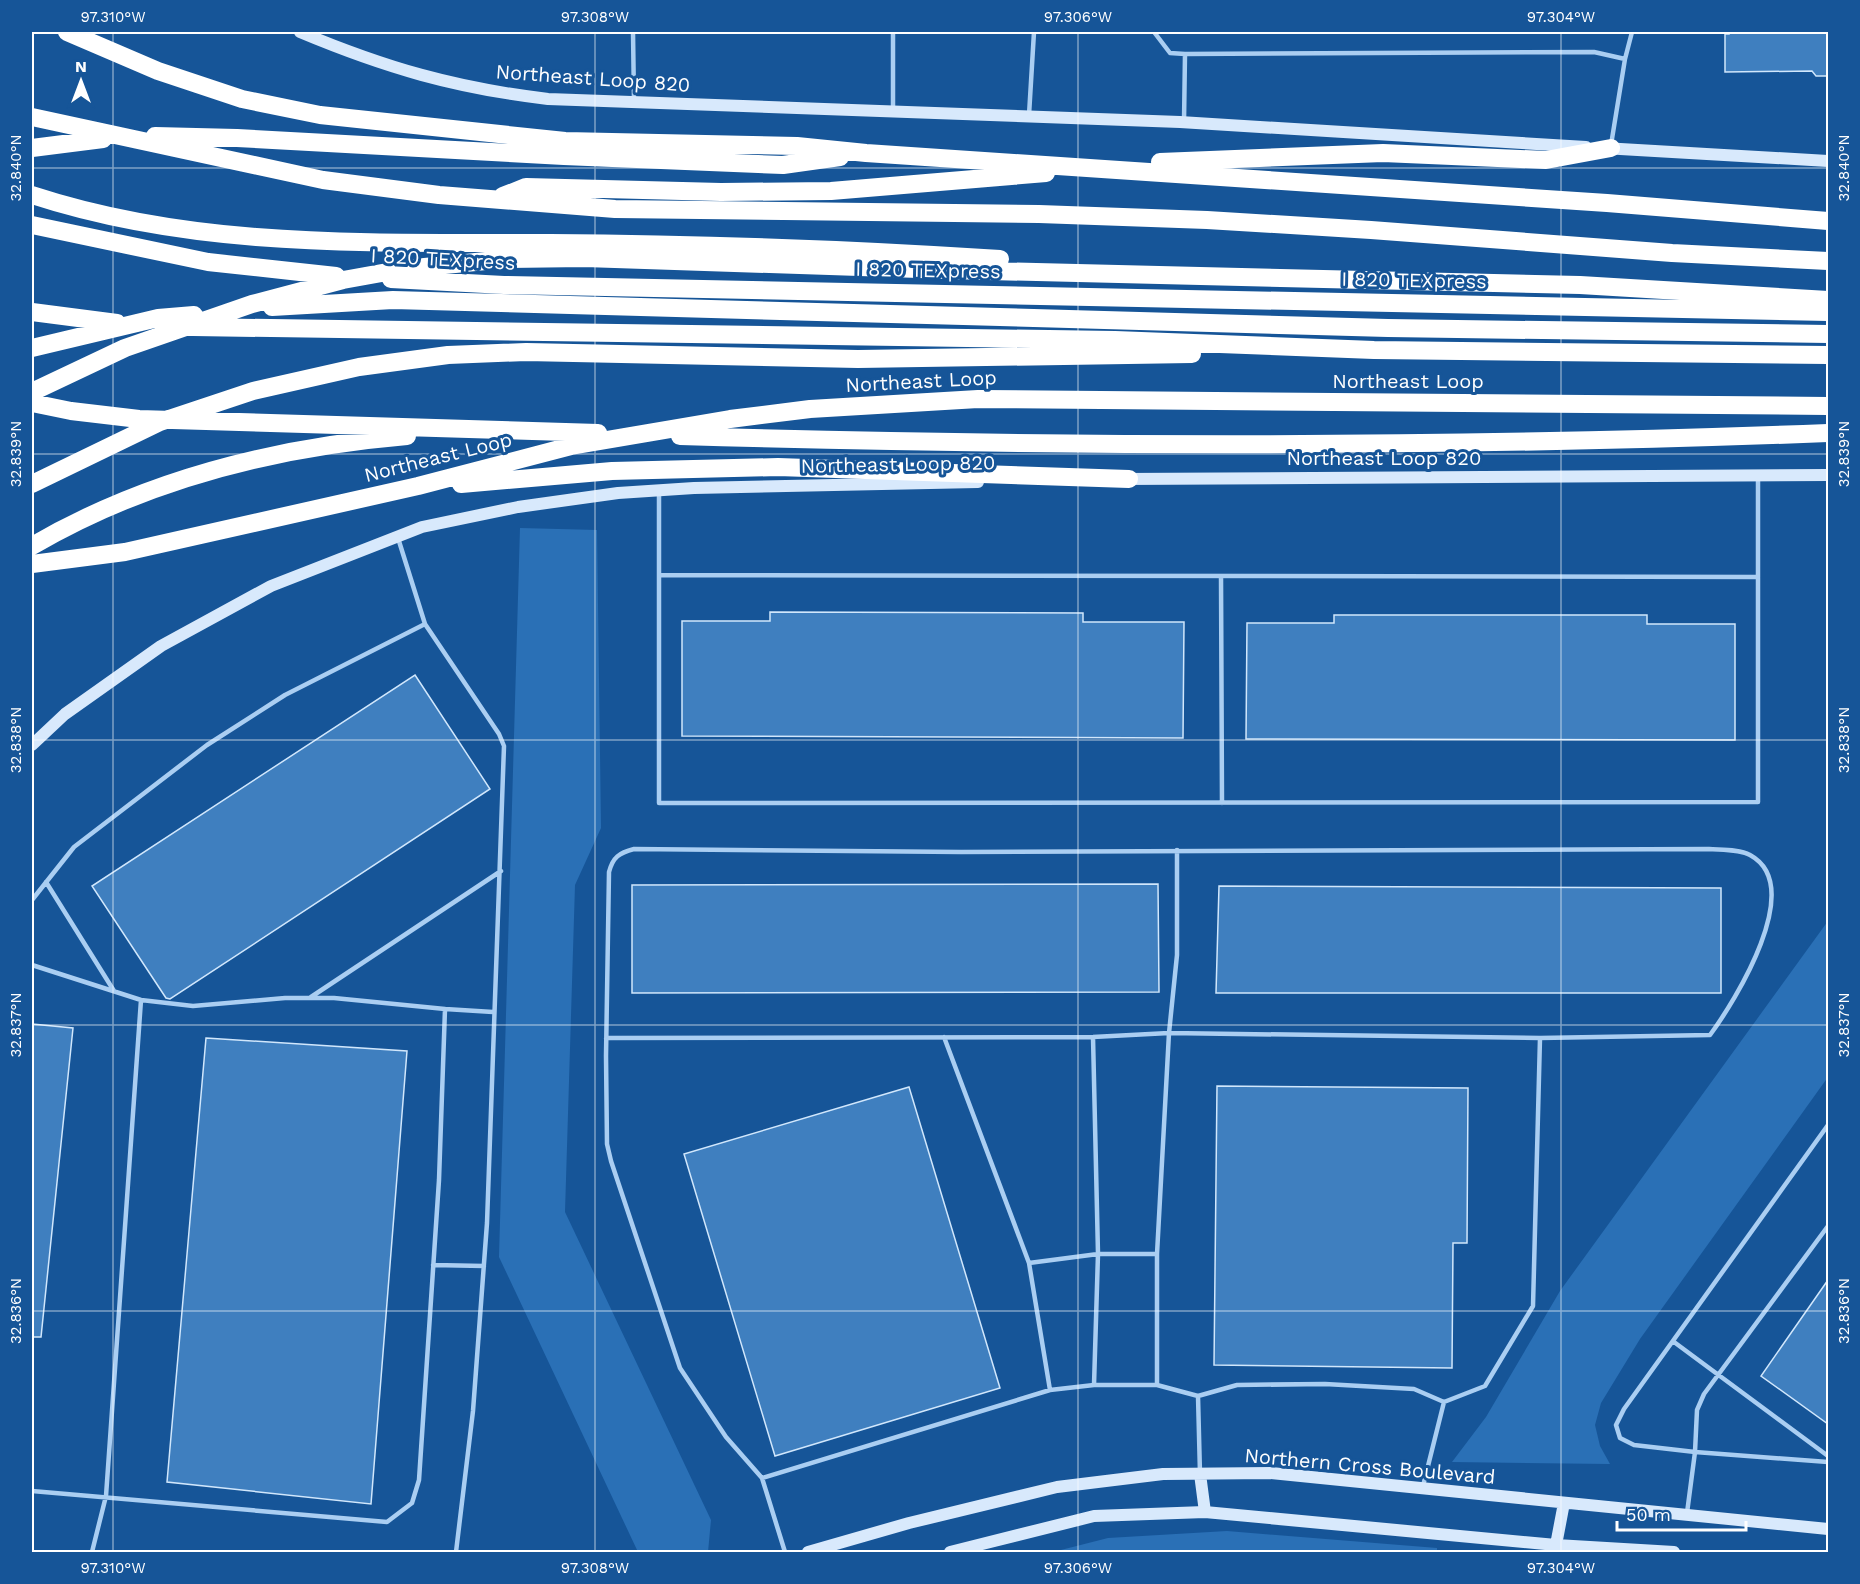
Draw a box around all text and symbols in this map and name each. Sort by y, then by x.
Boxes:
text: 97.310°W [80,8,146,26]
text: 97.308°W [561,8,629,26]
text: 97.306°W [1044,8,1112,26]
text: 97.304°W [1527,8,1595,26]
north arrow [51,51,111,111]
text: N [75,57,87,76]
street label: Northeast Loop 820 [495,59,691,97]
text: 32.840°N [7,134,25,202]
text: 32.840°N [1835,134,1853,202]
street label: I 820 TEXpress [370,243,516,275]
street label: I 820 TEXpress [855,257,1001,283]
street label: I 820 TEXpress [1341,267,1487,293]
street label: Northeast Loop [845,365,997,397]
street label: Northeast Loop [1332,369,1484,393]
text: 32.839°N [7,421,25,487]
text: 32.839°N [1835,421,1853,487]
street label: Northeast Loop [362,427,514,487]
street label: Northeast Loop 820 [1287,446,1481,470]
street label: Northeast Loop 820 [800,450,996,478]
text: 32.838°N [7,707,25,773]
text: 32.838°N [1835,707,1853,773]
text: 32.837°N [7,993,25,1057]
text: 32.837°N [1835,993,1853,1057]
text: 32.836°N [7,1278,25,1344]
text: 32.836°N [1835,1278,1853,1344]
street label: Northern Cross Boulevard [1244,1443,1496,1489]
scale bar [1617,1494,1746,1532]
text: 50 m [1626,1504,1671,1525]
text: 97.310°W [80,1559,146,1577]
text: 97.308°W [561,1559,629,1577]
text: 97.306°W [1044,1559,1112,1577]
text: 97.304°W [1527,1559,1595,1577]

